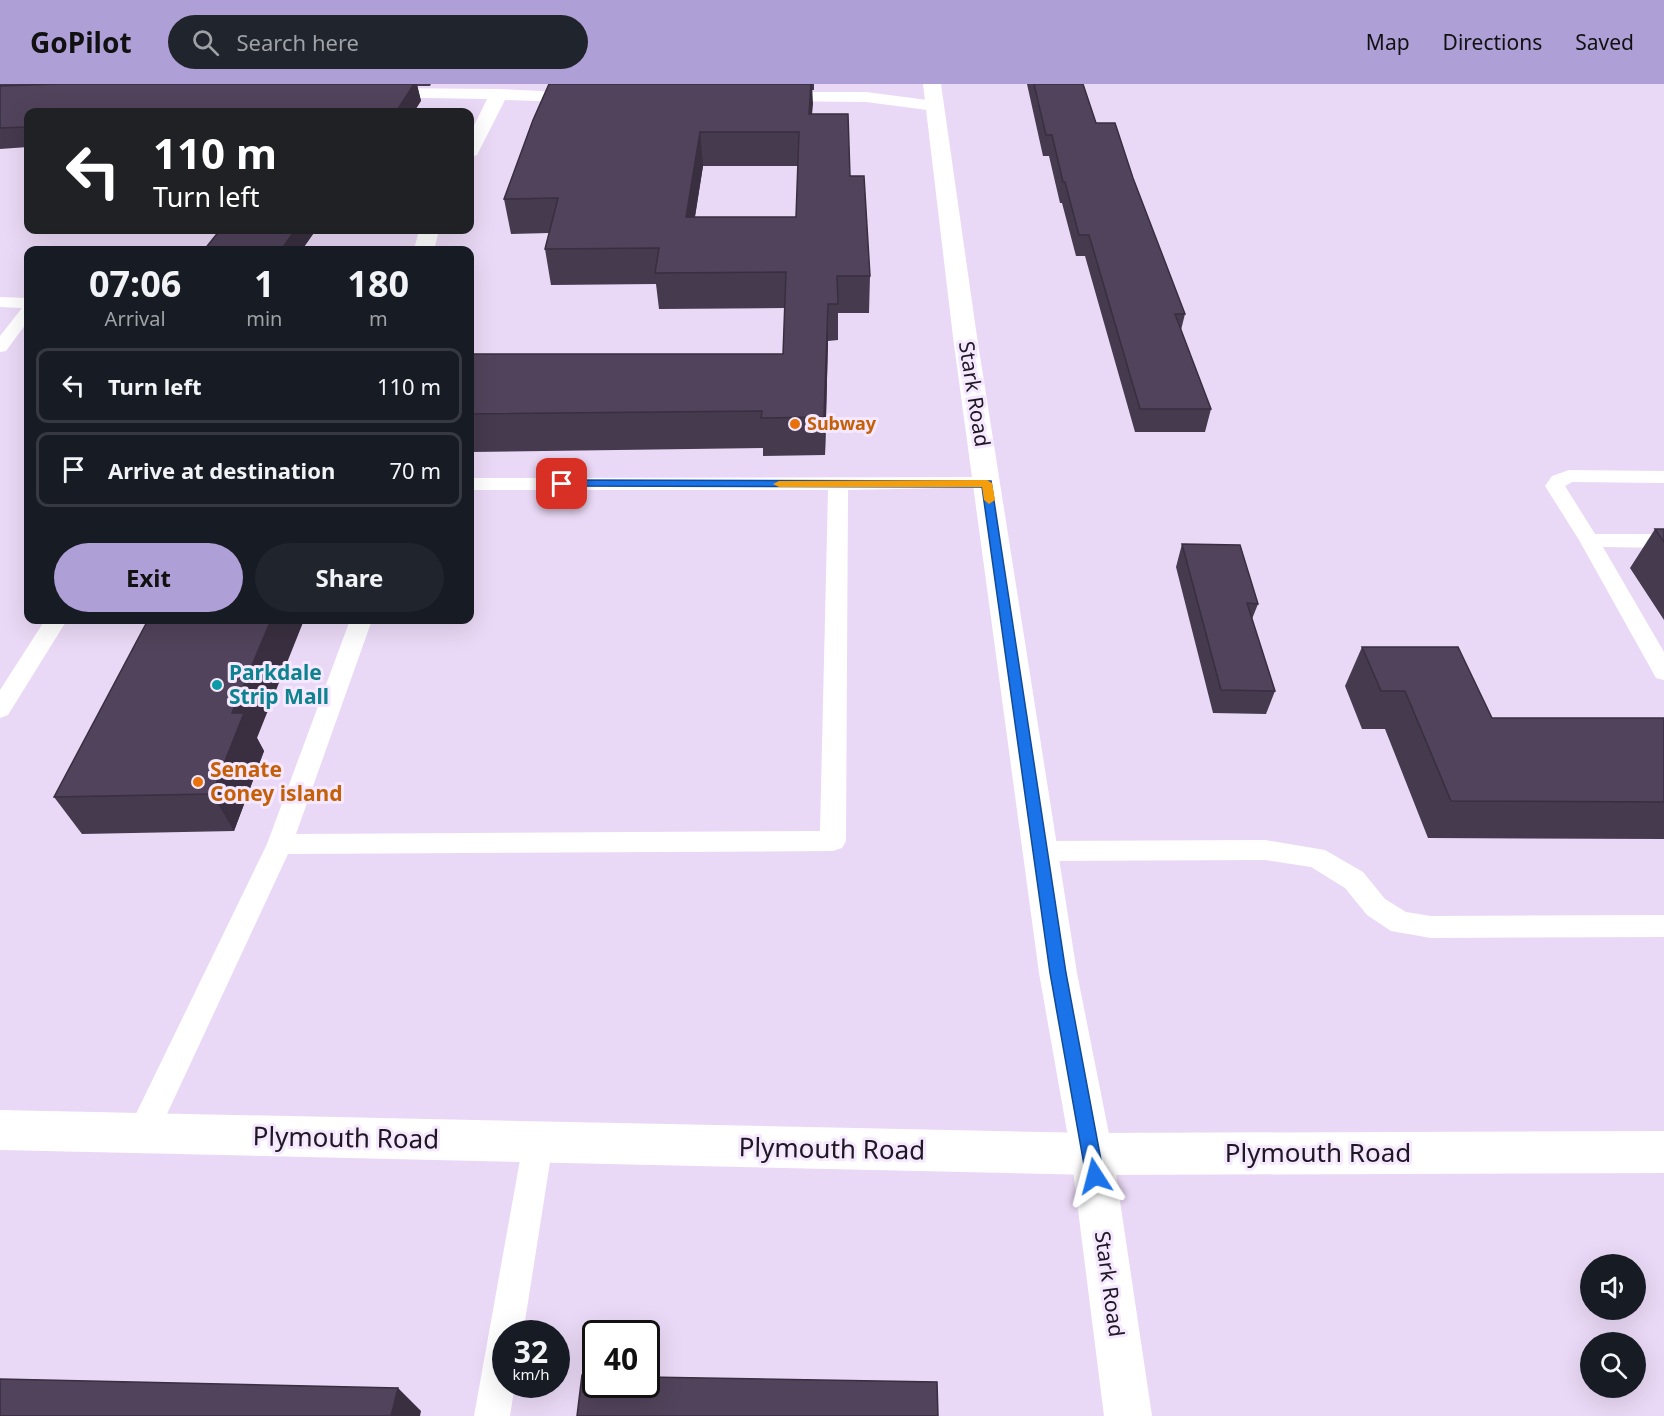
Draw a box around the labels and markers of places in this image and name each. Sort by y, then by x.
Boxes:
place label: Subway [807,411,877,435]
marker: Subway [788,417,802,431]
pin [536,458,587,509]
place label: Parkdale Strip Mall [229,658,329,710]
marker: Parkdale Strip Mall [210,678,224,692]
place label: Senate Coney island [210,755,342,807]
marker: Senate Coney island [191,775,205,789]

